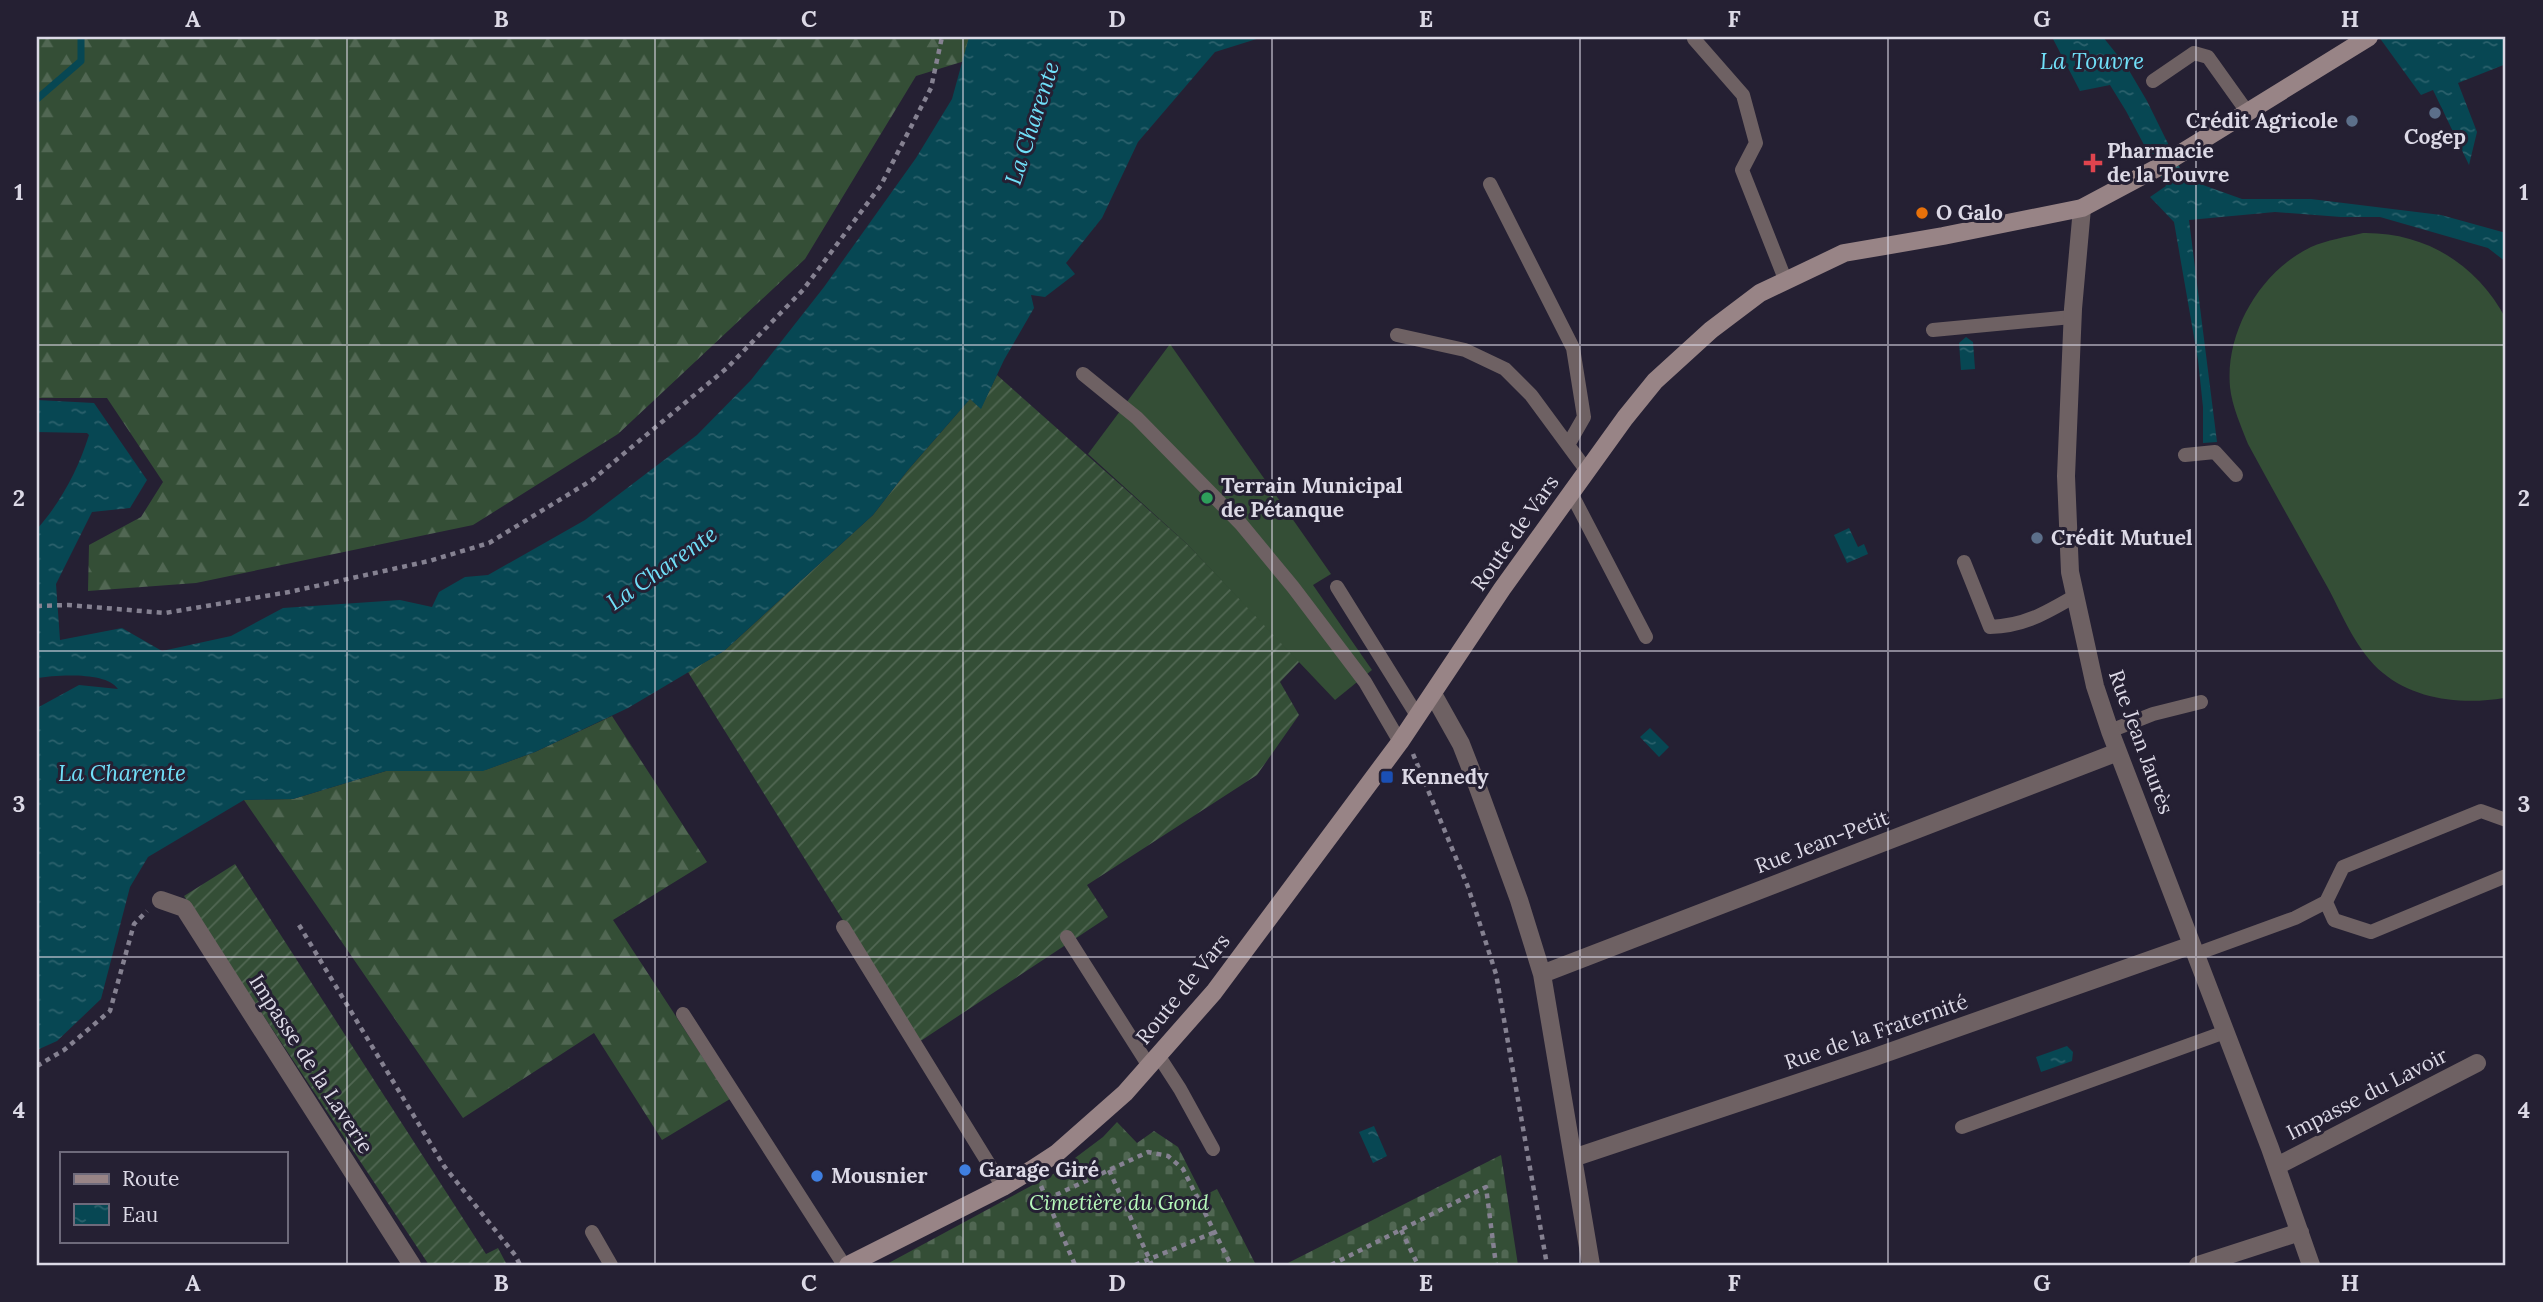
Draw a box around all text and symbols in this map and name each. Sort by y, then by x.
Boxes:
text: A [185,4,201,33]
text: B [493,4,509,33]
text: C [801,4,817,33]
text: D [1108,4,1126,33]
text: E [1419,4,1433,33]
text: F [1727,4,1741,33]
text: G [2033,4,2051,33]
text: H [2341,4,2359,33]
water label: La Touvre [2040,46,2144,75]
water label: La Charente [998,57,1065,188]
marker: Cogep [2427,105,2443,121]
place label: Crédit Agricole [2186,107,2338,134]
marker: Crédit Agricole [2344,113,2360,129]
place label: Cogep [2404,123,2466,150]
place label: Pharmacie de la Touvre [2107,137,2229,188]
marker: Pharmacie de la Touvre [2085,155,2101,171]
text: 1 [14,177,24,206]
text: 1 [2519,177,2529,206]
place label: O Galo [1936,199,2003,226]
marker: O Galo [1914,205,1930,221]
street label: Route de Vars [1465,470,1564,596]
place label: Terrain Municipal de Pétanque [1221,472,1403,523]
text: 2 [13,483,25,512]
text: 2 [2518,483,2530,512]
marker: Terrain Municipal de Pétanque [1199,490,1215,506]
water label: La Charente [601,519,723,616]
place label: Crédit Mutuel [2051,524,2193,551]
marker: Crédit Mutuel [2029,530,2045,546]
street label: Rue Jean Jaurès [2103,666,2180,818]
water label: La Charente [58,758,186,787]
place label: Kennedy [1401,763,1489,790]
marker: Kennedy [1379,769,1395,785]
text: 3 [13,789,25,818]
text: 3 [2518,789,2530,818]
street label: Rue Jean-Petit [1751,803,1893,879]
street label: Route de Vars [1130,928,1236,1050]
street label: Impasse de la Laverie [243,969,379,1158]
street label: Rue de la Fraternité [1781,987,1971,1076]
street label: Impasse du Lavoir [2282,1041,2452,1146]
text: 4 [13,1095,25,1124]
text: 4 [2518,1095,2530,1124]
legend [60,1152,287,1242]
place label: Garage Giré [979,1156,1099,1183]
place label: Mousnier [831,1162,928,1189]
marker: Garage Giré [957,1162,973,1178]
text: Route [122,1165,179,1192]
marker: Mousnier [809,1168,825,1184]
park label: Cimetière du Gond [1029,1189,1209,1216]
text: Eau [122,1201,158,1228]
text: A [185,1268,201,1297]
text: B [493,1268,509,1297]
text: C [801,1268,817,1297]
text: D [1108,1268,1126,1297]
text: E [1419,1268,1433,1297]
text: F [1727,1268,1741,1297]
text: G [2033,1268,2051,1297]
text: H [2341,1268,2359,1297]

